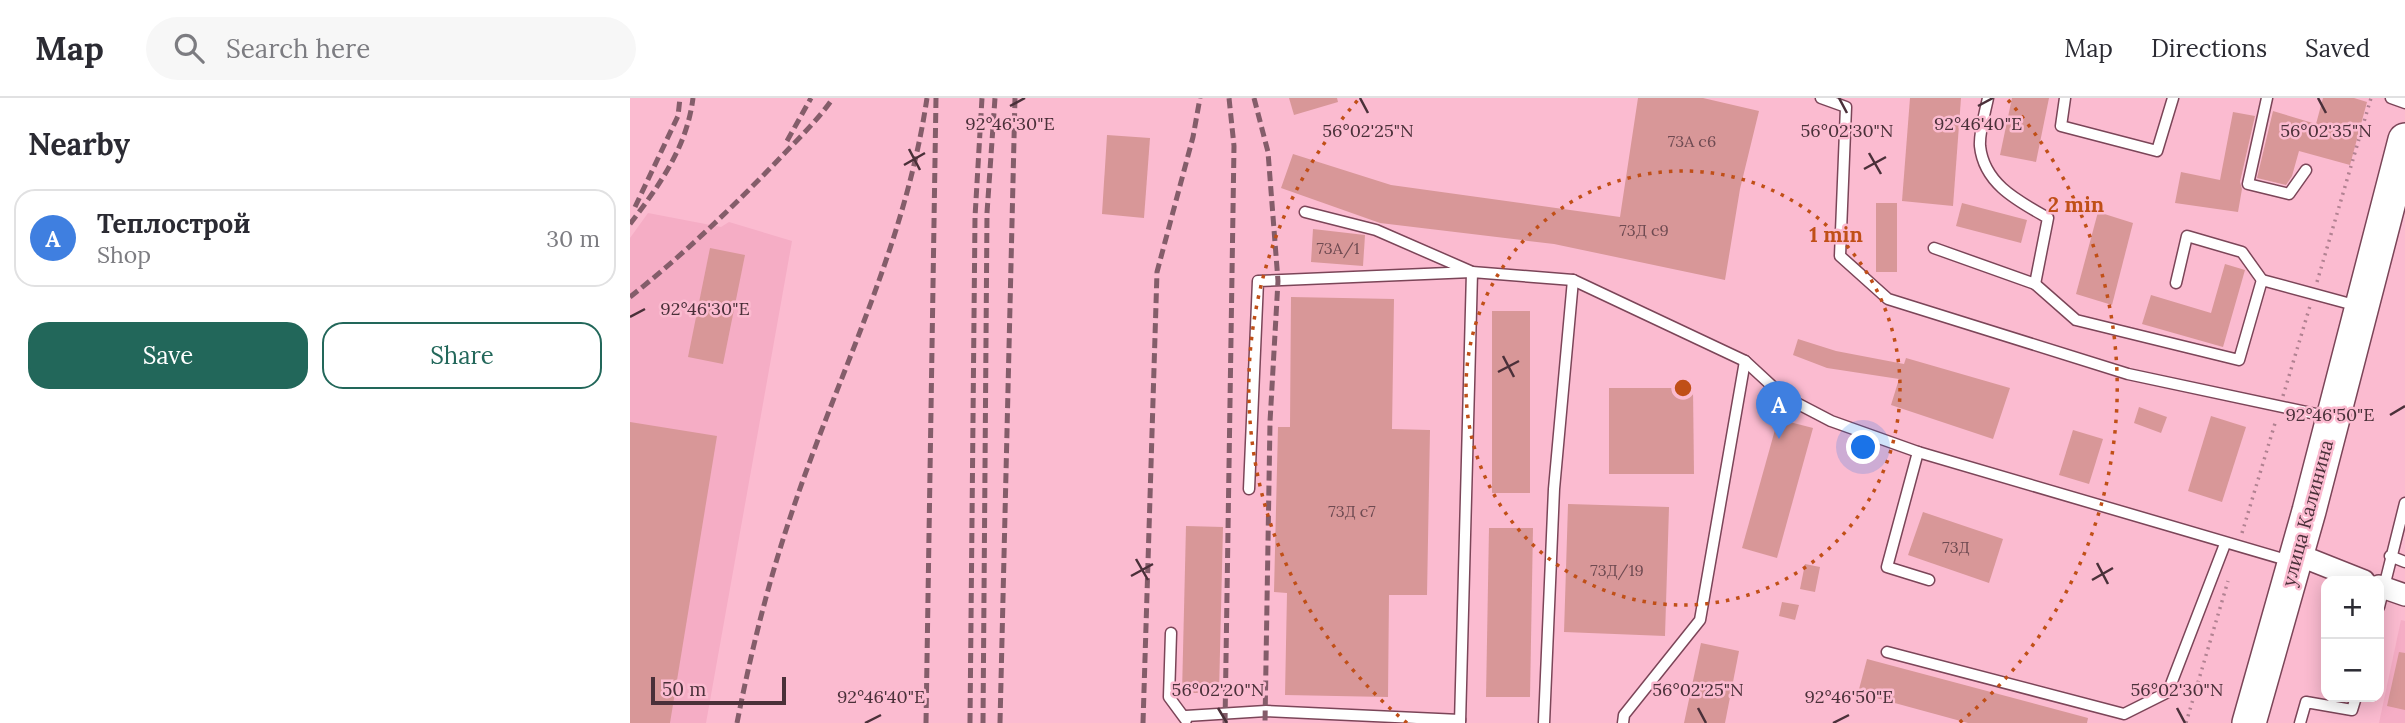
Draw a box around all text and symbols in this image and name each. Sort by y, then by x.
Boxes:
search box [146,17,636,80]
text: Map [35,27,104,69]
icon: search [170,29,208,67]
text: Search here [226,32,370,65]
text: Map [2064,33,2113,64]
text: Directions [2151,33,2267,64]
text: Saved [2305,33,2370,64]
text: 92°46'30"E [965,112,1055,135]
text: 92°46'40"E [1934,112,2022,135]
text: 56°02'25"N [1322,119,1414,142]
text: 56°02'30"N [1800,119,1894,142]
text: 56°02'35"N [2280,119,2372,142]
text: Nearby [28,125,130,163]
house number: 73А с6 [1668,131,1716,151]
text: 2 min [2048,191,2104,218]
text: Теплострой [97,207,250,240]
house number: 73Д с9 [1619,220,1669,240]
text: 1 min [1809,221,1863,248]
text: A [45,224,61,253]
text: 30 m [546,224,600,253]
house number: 73А/1 [1316,238,1360,259]
text: Shop [97,240,151,269]
text: 92°46'30"E [660,297,750,320]
button: Save [28,322,308,389]
button: Share [322,322,602,389]
centre of rings [1671,376,1695,400]
pin: A [1756,381,1802,439]
text: 92°46'50"E [2285,403,2375,426]
your location [1846,430,1880,464]
street label: улица Калинина [2276,437,2338,589]
house number: 73Д с7 [1328,501,1376,521]
house number: 73Д [1942,537,1970,557]
house number: 73Д/19 [1590,560,1644,581]
map controls [2321,576,2384,702]
button: + [2321,576,2384,639]
button: − [2321,639,2384,702]
scale bar [651,674,786,706]
text: 50 m [662,677,706,701]
text: 56°02'20"N [1172,678,1264,701]
text: 56°02'25"N [1652,678,1744,701]
text: 56°02'30"N [2130,678,2224,701]
text: 92°46'40"E [837,685,925,708]
text: 92°46'50"E [1804,685,1894,708]

